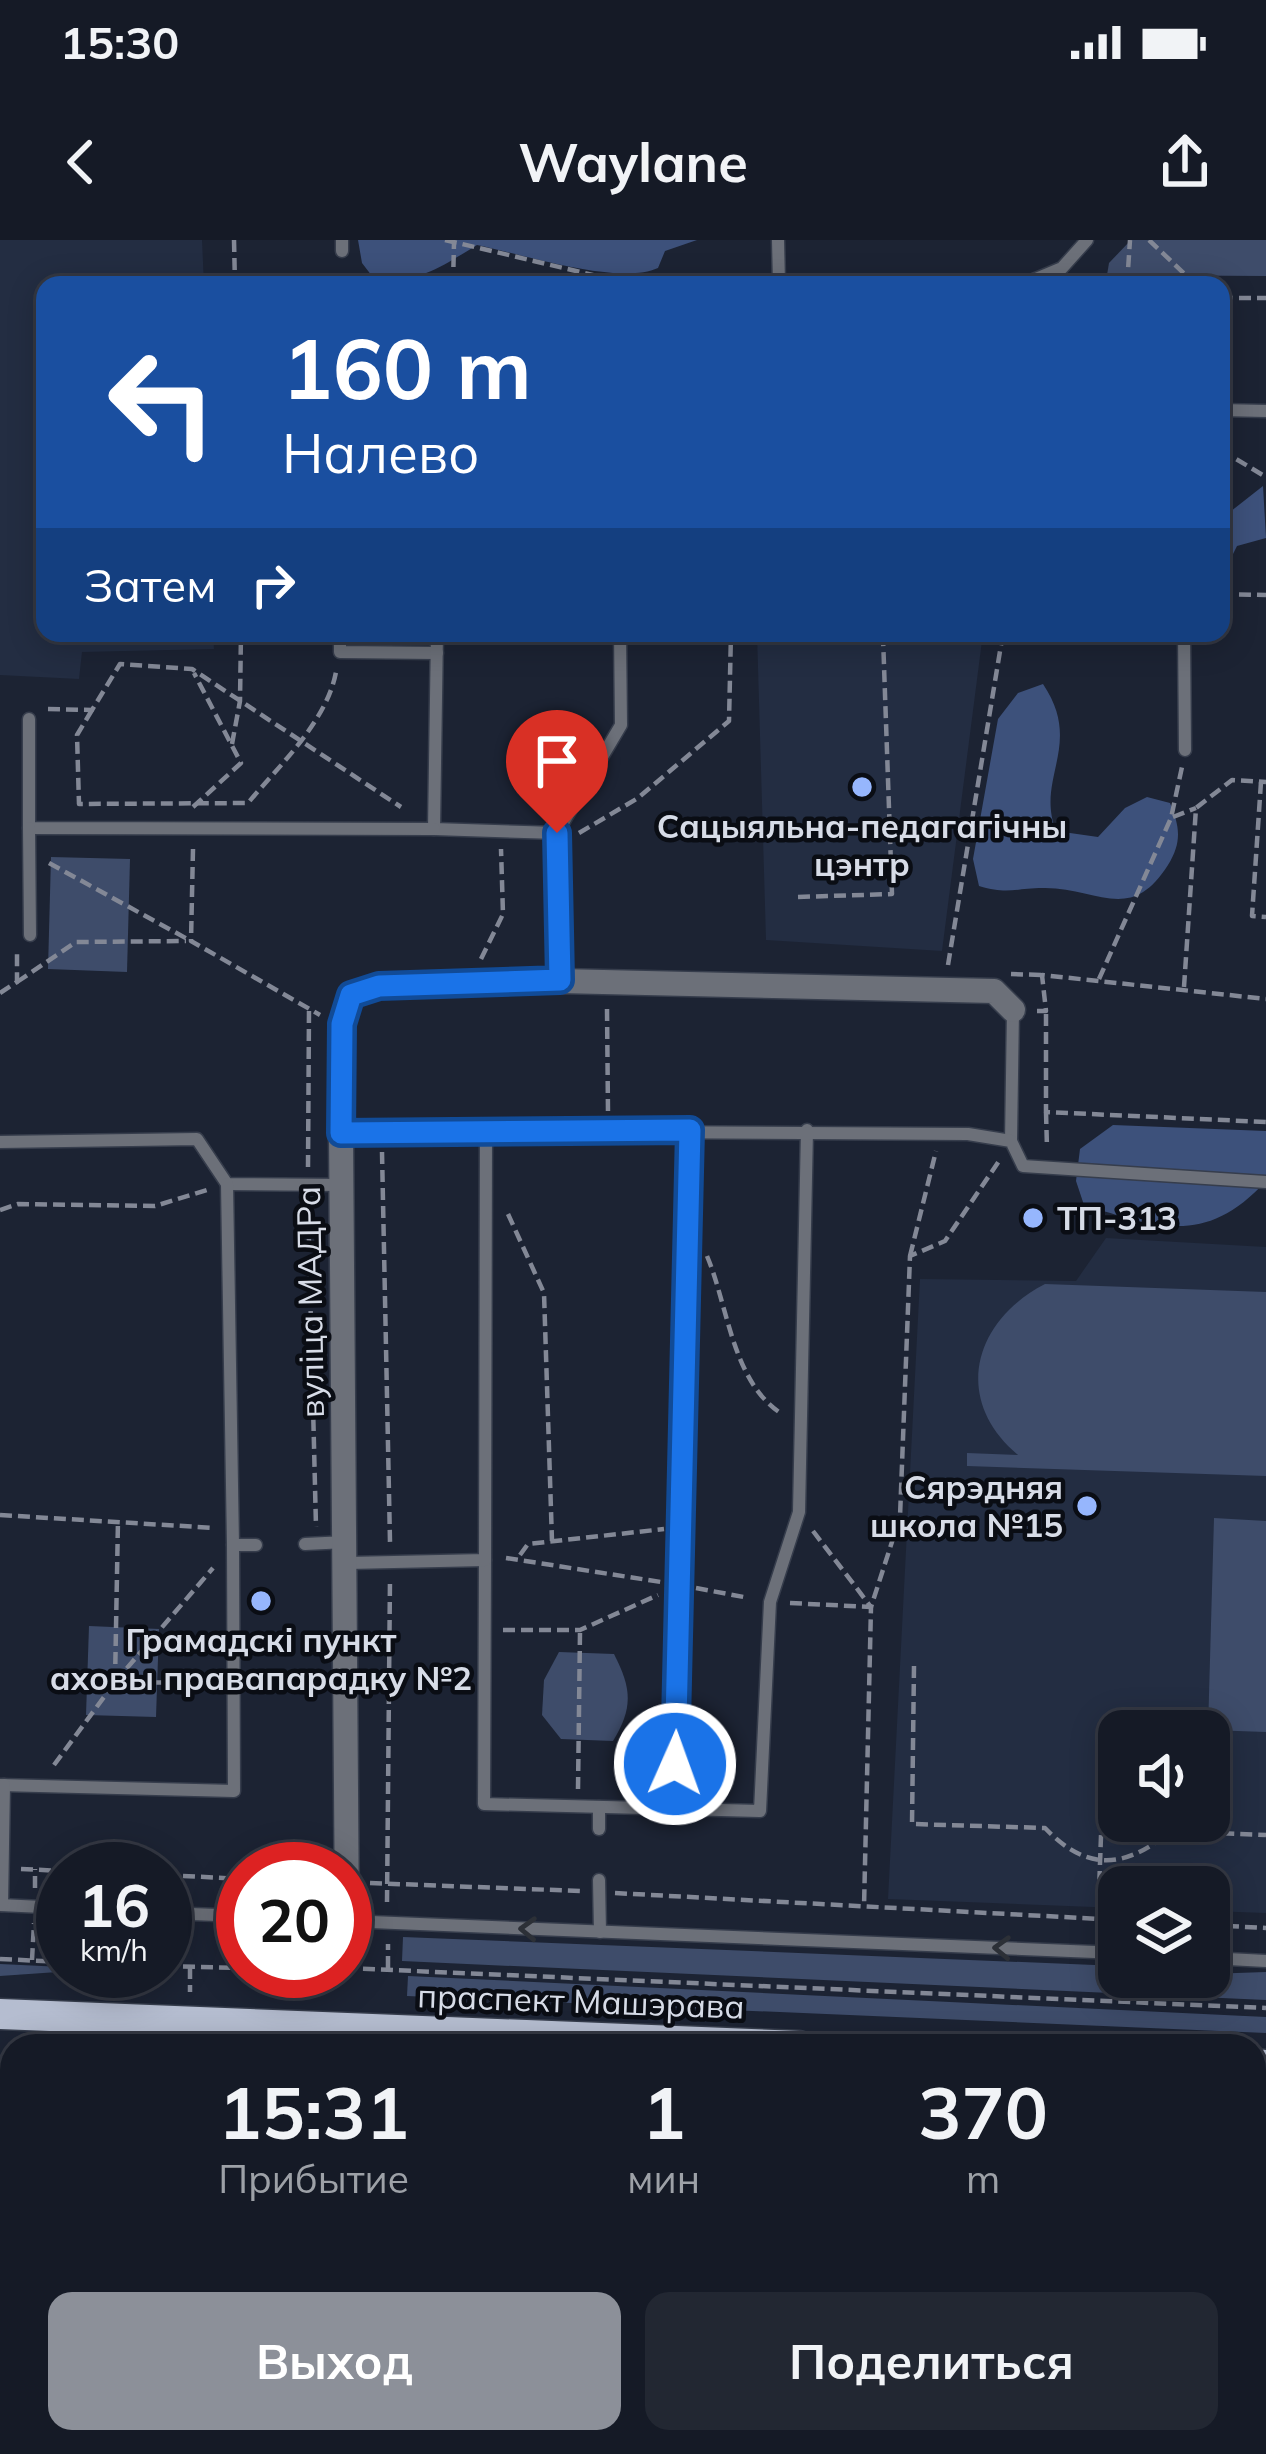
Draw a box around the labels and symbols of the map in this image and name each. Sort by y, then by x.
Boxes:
pin [506,710,608,833]
marker: Сацыяльна-педагагічны цэнтр [849,774,875,800]
place label: Сацыяльна-педагагічны цэнтр [657,805,1067,884]
street label: вуліца МАДРа [287,1186,332,1418]
place label: ТП-313 [1057,1197,1177,1238]
marker: ТП-313 [1020,1205,1046,1231]
place label: Сярэдняя школа №15 [870,1466,1063,1545]
marker: Сярэдняя школа №15 [1074,1493,1100,1519]
marker: Грамадскі пункт аховы правапарадку №2 [248,1588,274,1614]
place label: Грамадскі пункт аховы правапарадку №2 [50,1619,472,1698]
position arrow [612,1701,738,1827]
speed limit sign: 20 [216,1842,372,1998]
one-way arrow [518,1916,537,1942]
one-way arrow [992,1935,1011,1961]
street label: праспект Машэрава [417,1974,745,2027]

